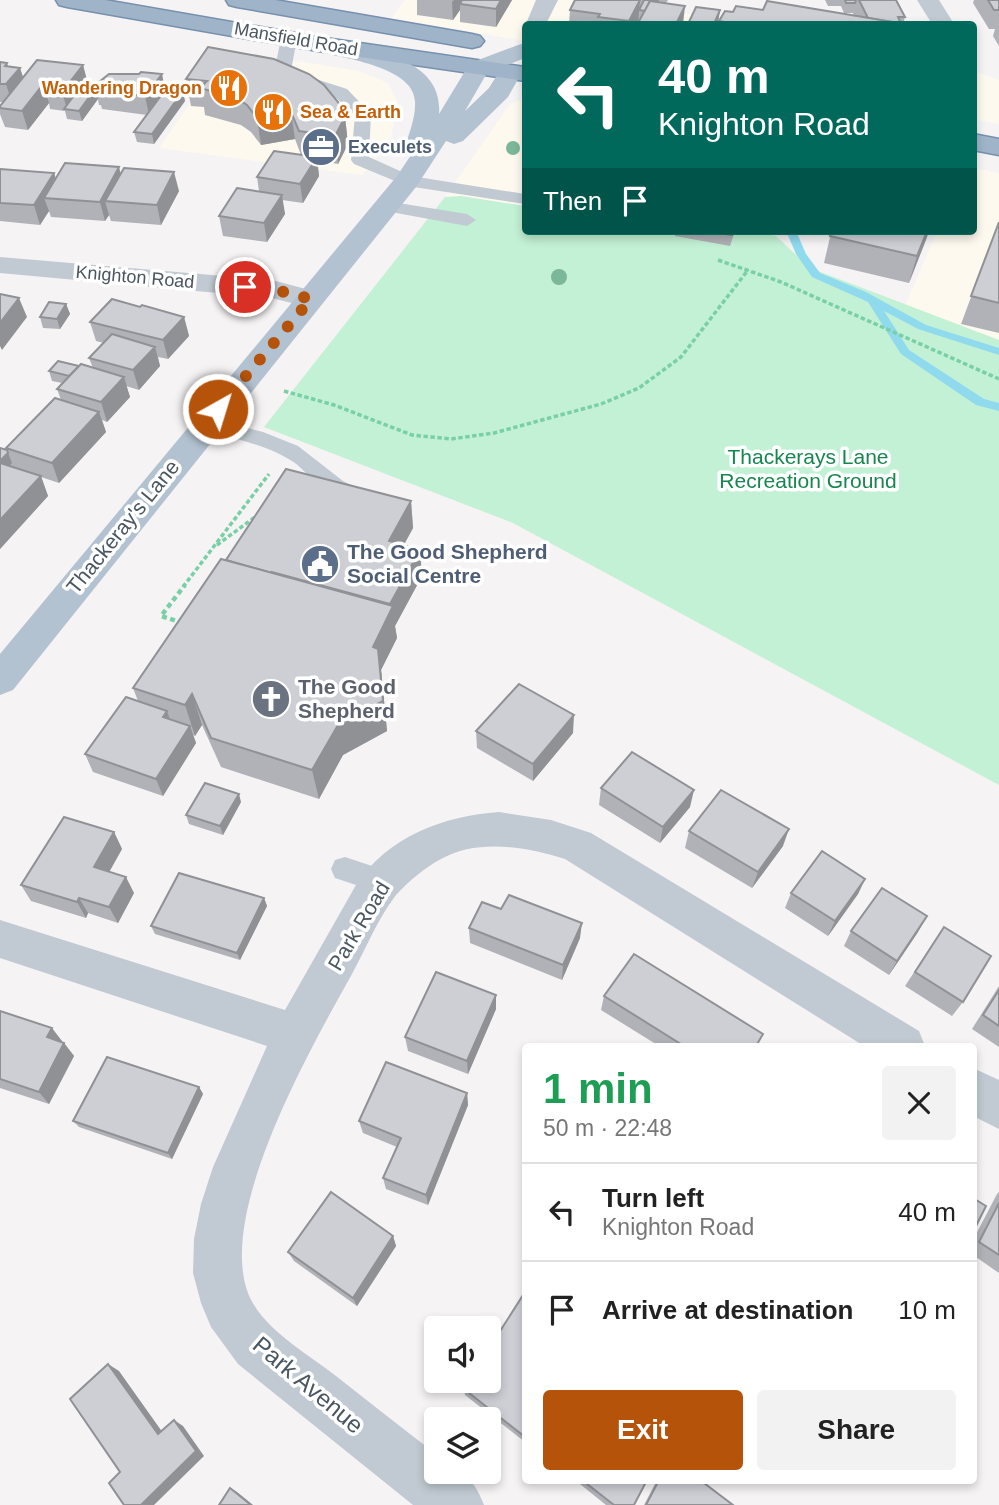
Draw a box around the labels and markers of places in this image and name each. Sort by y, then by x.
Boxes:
restaurant icon: Wandering Dragon [208,67,250,109]
place label: Wandering Dragon [42,78,202,98]
restaurant icon: Sea & Earth [252,91,294,133]
place label: Sea & Earth [300,102,401,122]
office icon: Execulets [300,126,342,168]
place label: Execulets [348,137,432,157]
pin [215,257,275,317]
place label: The Good Shepherd Social Centre [347,540,548,587]
public building icon: The Good Shepherd Social Centre [299,543,341,585]
place label: The Good Shepherd [298,675,396,722]
church icon: The Good Shepherd [250,678,292,720]

